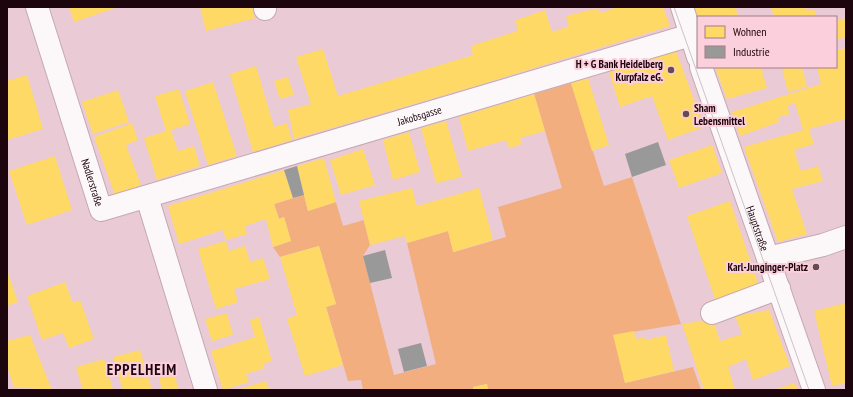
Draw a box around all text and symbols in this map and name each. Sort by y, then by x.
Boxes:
legend [697,16,837,68]
text: Wohnen [733,24,767,39]
text: Industrie [733,44,770,59]
place label: H + G Bank Heidelberg Kurpfalz eG. [576,57,663,84]
marker: H + G Bank Heidelberg Kurpfalz eG. [666,65,676,75]
place label: Sham Lebensmittel [694,101,745,128]
street label: Jakobsgasse [395,102,444,129]
marker: Sham Lebensmittel [681,109,691,119]
street label: Nadlerstraße [78,157,107,209]
street label: Hauptstraße [743,204,772,253]
place label: Karl-Junginger-Platz [727,260,808,274]
marker: Karl-Junginger-Platz [811,262,821,272]
district label: EPPELHEIM [107,360,177,379]

